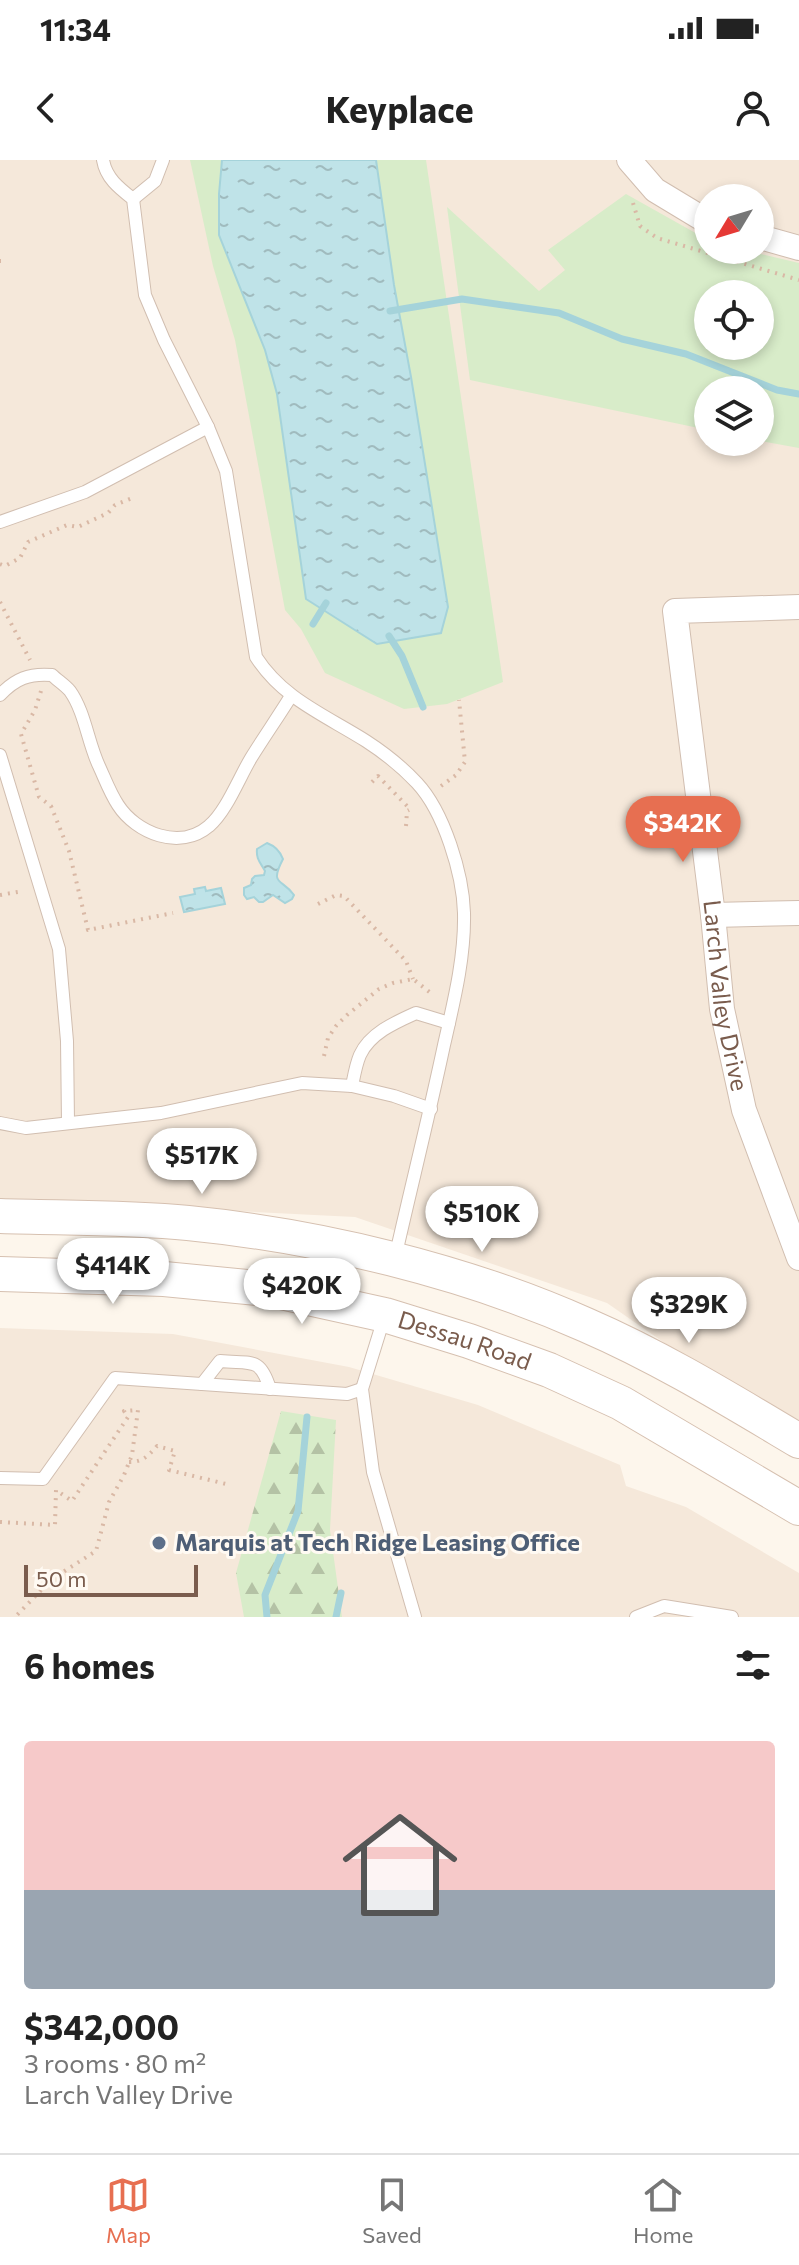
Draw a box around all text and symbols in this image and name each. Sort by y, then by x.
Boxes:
text: 11:34 [40,10,111,47]
icon: back [24,86,68,130]
text: Keyplace [325,86,474,130]
icon: person [731,86,775,130]
north arrow [694,184,774,264]
map controls [694,184,774,456]
button: locate [694,280,774,360]
button: layers [694,376,774,456]
pin: $342K [627,796,739,864]
text: $342K [644,806,722,837]
street label: Larch Valley Drive [698,898,755,1094]
pin: $517K [146,1128,258,1196]
text: $517K [165,1138,239,1169]
pin: $510K [426,1186,538,1254]
text: $510K [443,1196,521,1227]
pin: $414K [57,1238,169,1306]
text: $414K [75,1248,151,1279]
pin: $420K [246,1258,358,1326]
text: $420K [262,1268,342,1299]
pin: $329K [633,1277,745,1345]
text: $329K [650,1287,728,1318]
street label: Dessau Road [395,1304,536,1375]
place label: Marquis at Tech Ridge Leasing Office [175,1527,580,1556]
marker: Marquis at Tech Ridge Leasing Office [150,1534,168,1552]
scale bar [24,1561,198,1597]
text: 50 m [36,1565,86,1592]
icon: filters [731,1643,775,1687]
text: 6 homes [24,1644,155,1686]
icon: home [328,1793,472,1937]
text: $342,000 [24,2005,179,2047]
text: 3 rooms · 80 m² [24,2047,206,2078]
text: Larch Valley Drive [24,2078,233,2109]
tab: Map [106,2173,151,2248]
tab: Saved [362,2173,422,2248]
tab: Home [633,2173,693,2248]

